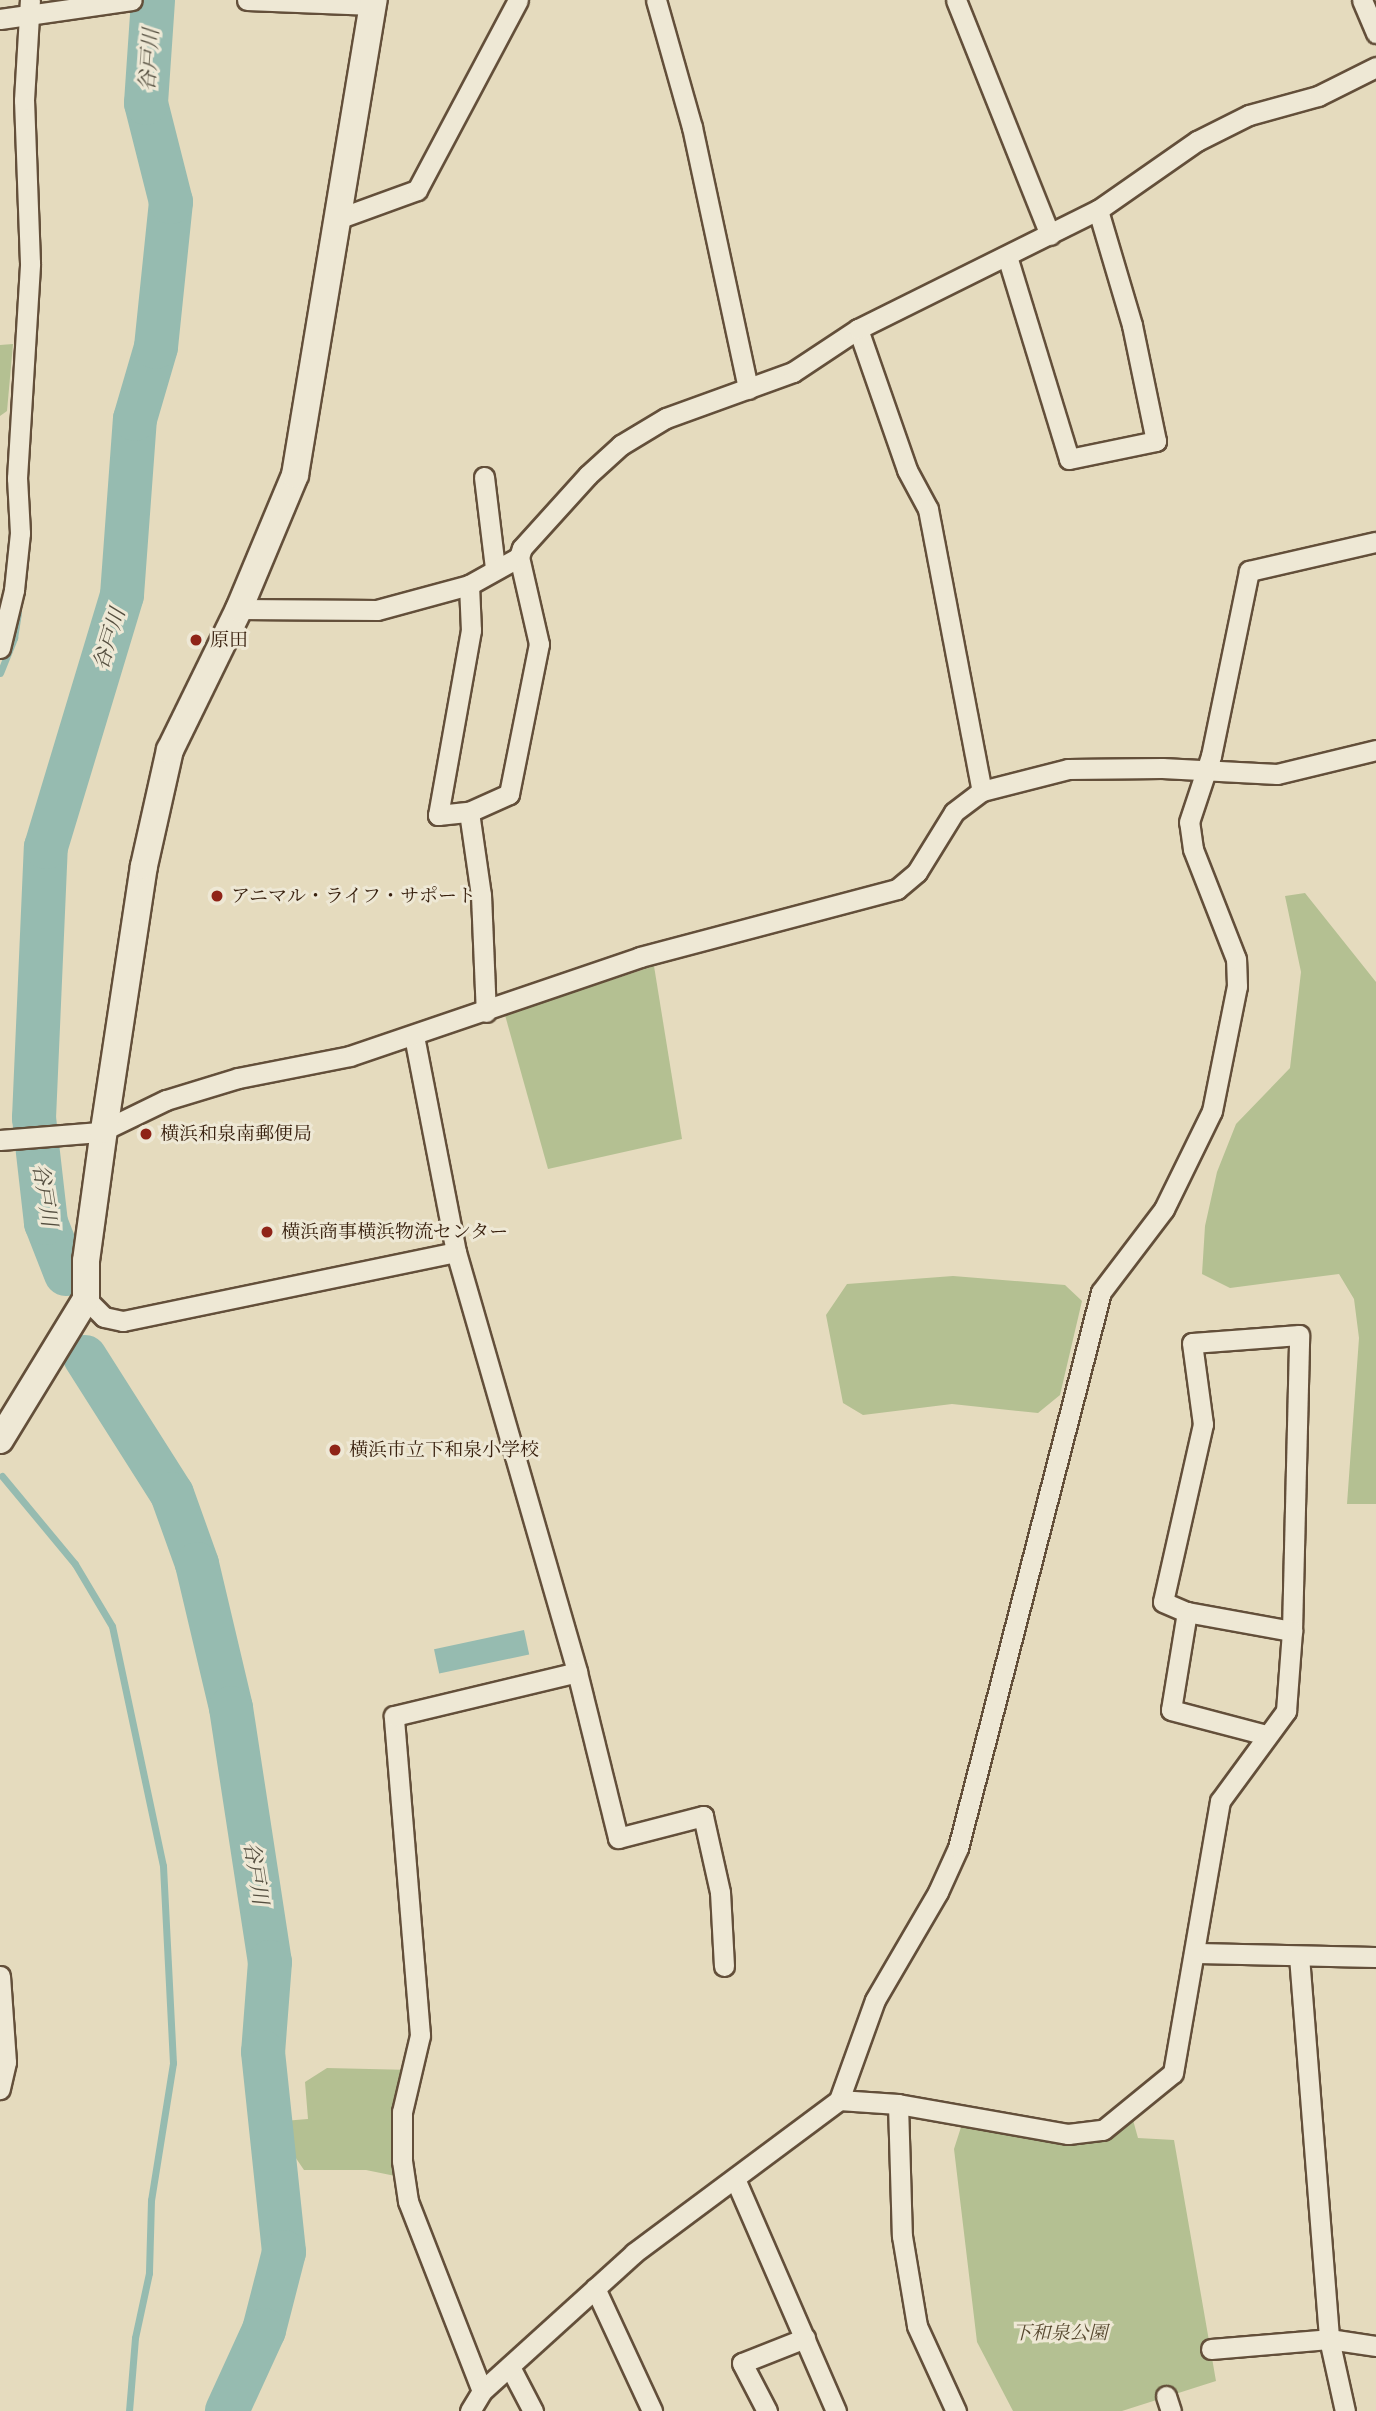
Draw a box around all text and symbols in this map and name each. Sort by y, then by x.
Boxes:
water label: 谷戸川 [134,28,164,92]
water label: 谷戸川 [88,605,130,673]
place label: 原田 [210,629,248,651]
marker: 原田 [188,632,204,648]
place label: アニマル・ライフ・サポート [231,885,478,907]
marker: アニマル・ライフ・サポート [209,888,225,904]
place label: 横浜和泉南郵便局 [160,1123,312,1145]
marker: 横浜和泉南郵便局 [138,1126,154,1142]
water label: 谷戸川 [28,1162,62,1228]
place label: 横浜商事横浜物流センター [281,1221,509,1243]
marker: 横浜商事横浜物流センター [259,1224,275,1240]
place label: 横浜市立下和泉小学校 [349,1439,539,1461]
marker: 横浜市立下和泉小学校 [327,1442,343,1458]
water label: 谷戸川 [239,1840,273,1906]
park label: 下和泉公園 [1013,2322,1107,2344]

